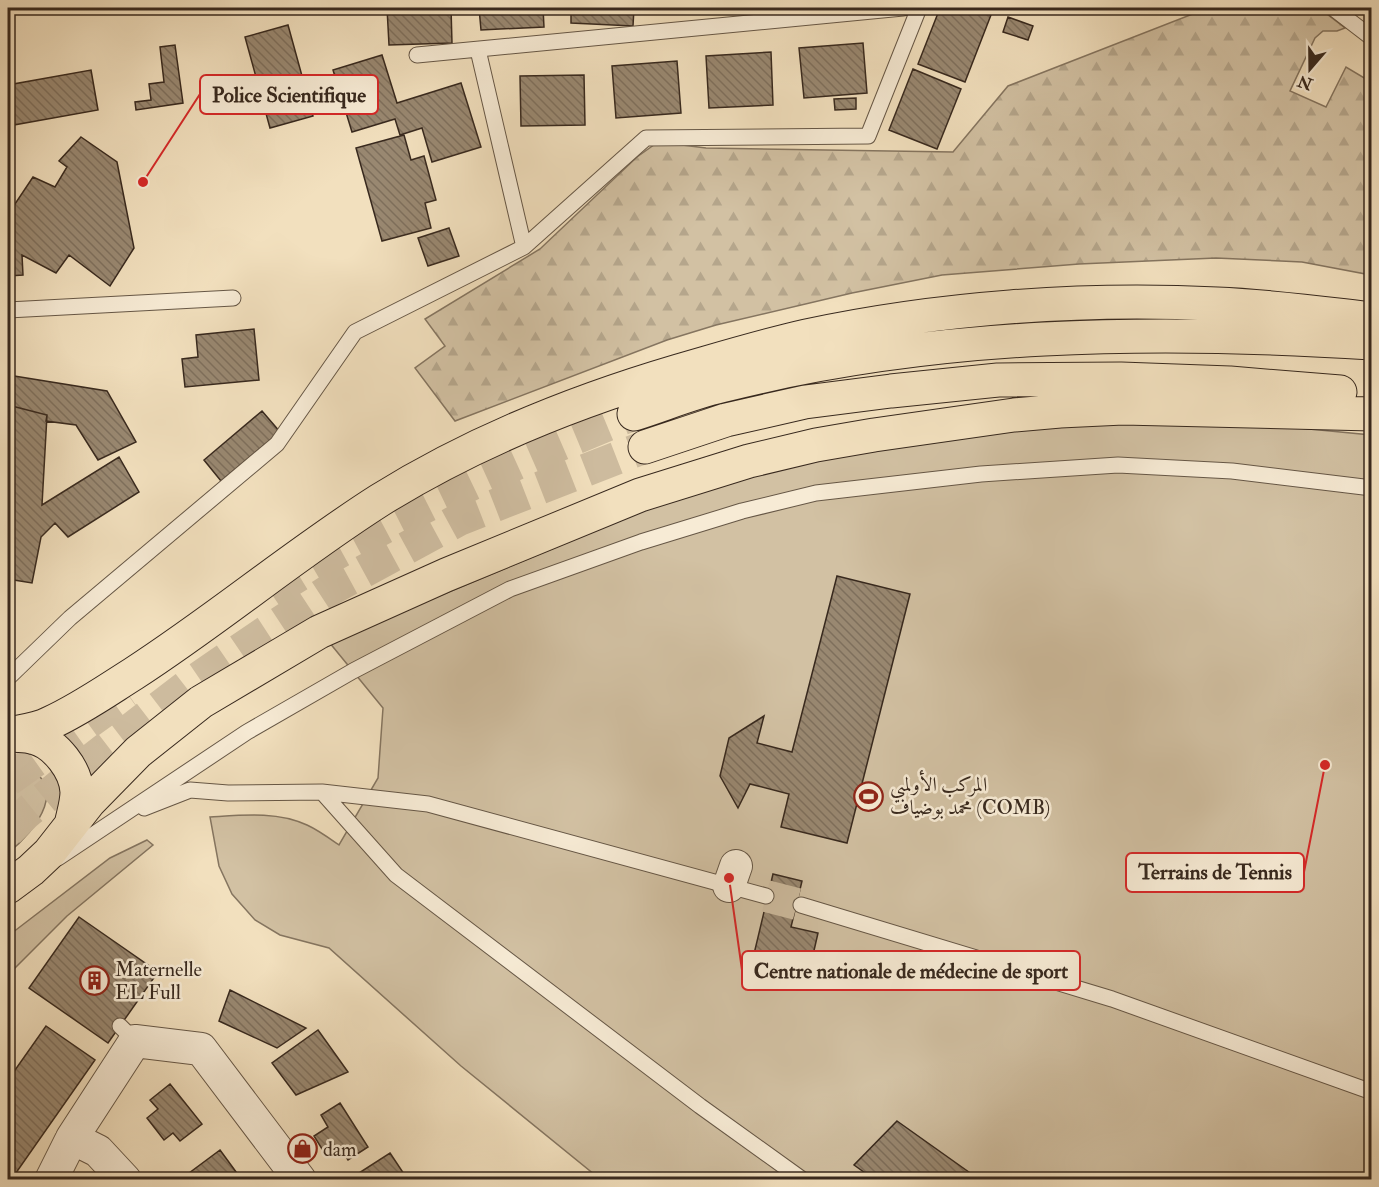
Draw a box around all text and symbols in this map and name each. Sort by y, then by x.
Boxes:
north arrow [1280,39,1340,99]
text: N [1294,70,1316,94]
callout: Police Scientifique [200,75,378,114]
text: Police Scientifique [212,82,366,109]
place label: المركب الأولمبي محمد بوضياف (COMB) [890,769,1050,820]
sports icon: المركب الأولمبي محمد بوضياف (COMB) [853,780,885,812]
callout: Terrains de Tennis [1126,853,1304,892]
text: Terrains de Tennis [1137,859,1292,886]
callout: Centre nationale de médecine de sport [742,951,1080,990]
place label: Maternelle EL Full [115,957,202,1005]
text: Centre nationale de médecine de sport [754,958,1068,985]
building icon: Maternelle EL Full [78,964,110,996]
shop icon: dam [286,1133,318,1165]
place label: dam [323,1137,357,1162]

